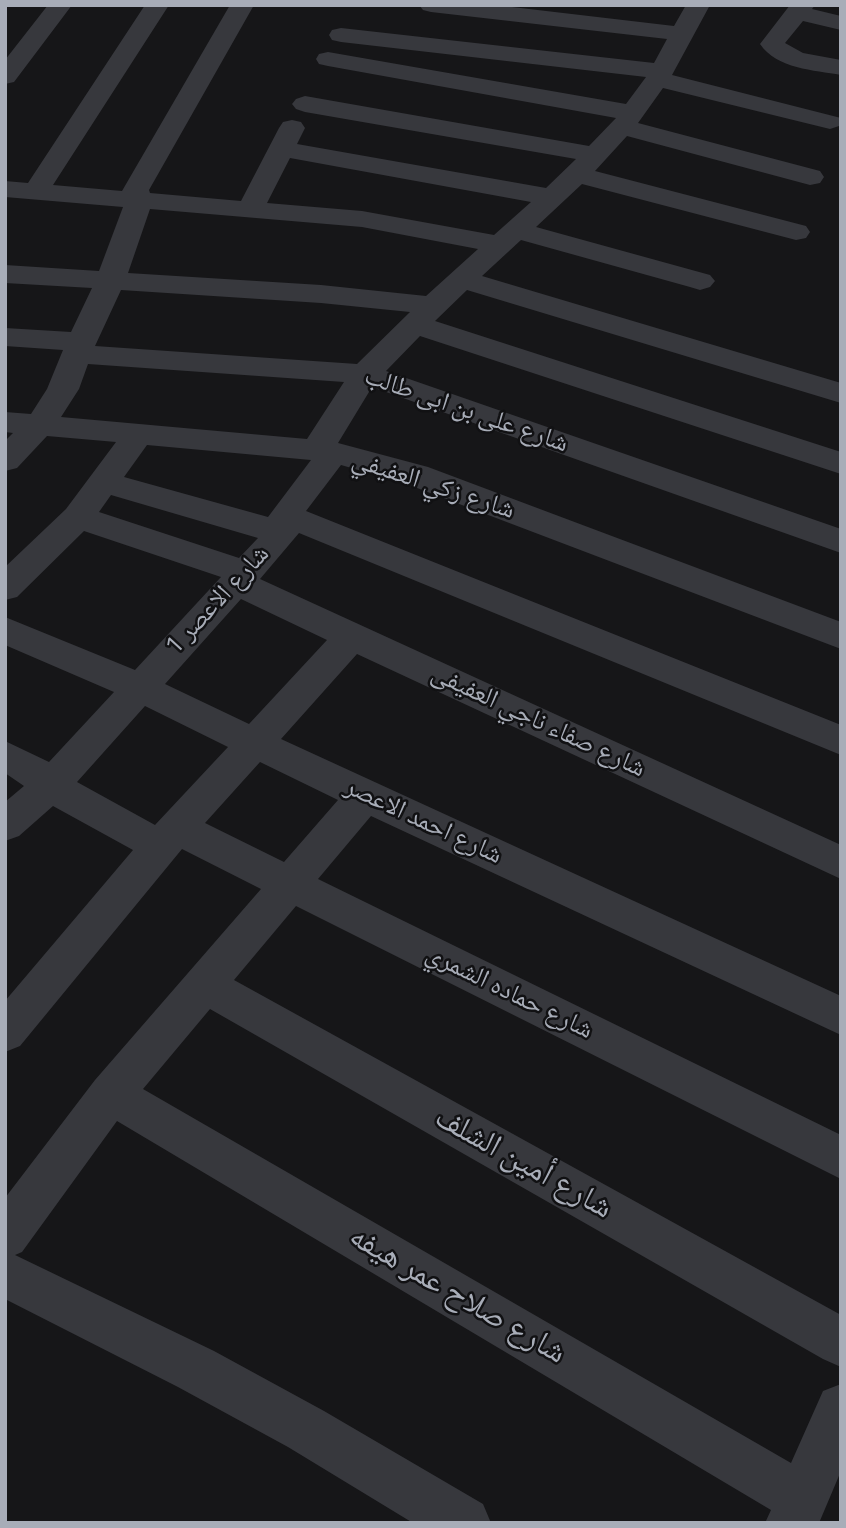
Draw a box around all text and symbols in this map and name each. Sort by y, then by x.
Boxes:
street label: شارع على بن ابى طالب [360,361,572,461]
street label: شارع زكي العفيفي [348,445,518,527]
street label: شارع الاعصر 1 [159,540,277,662]
street label: شارع صفاء ناجي العفيفى [426,659,650,785]
street label: شارع احمد الاعصر [339,772,507,872]
street label: شارع حماده الشمري [420,939,598,1047]
street label: شارع أمين الشلف [428,1099,618,1229]
street label: شارع صلاح عمر هيفه [342,1218,572,1374]

